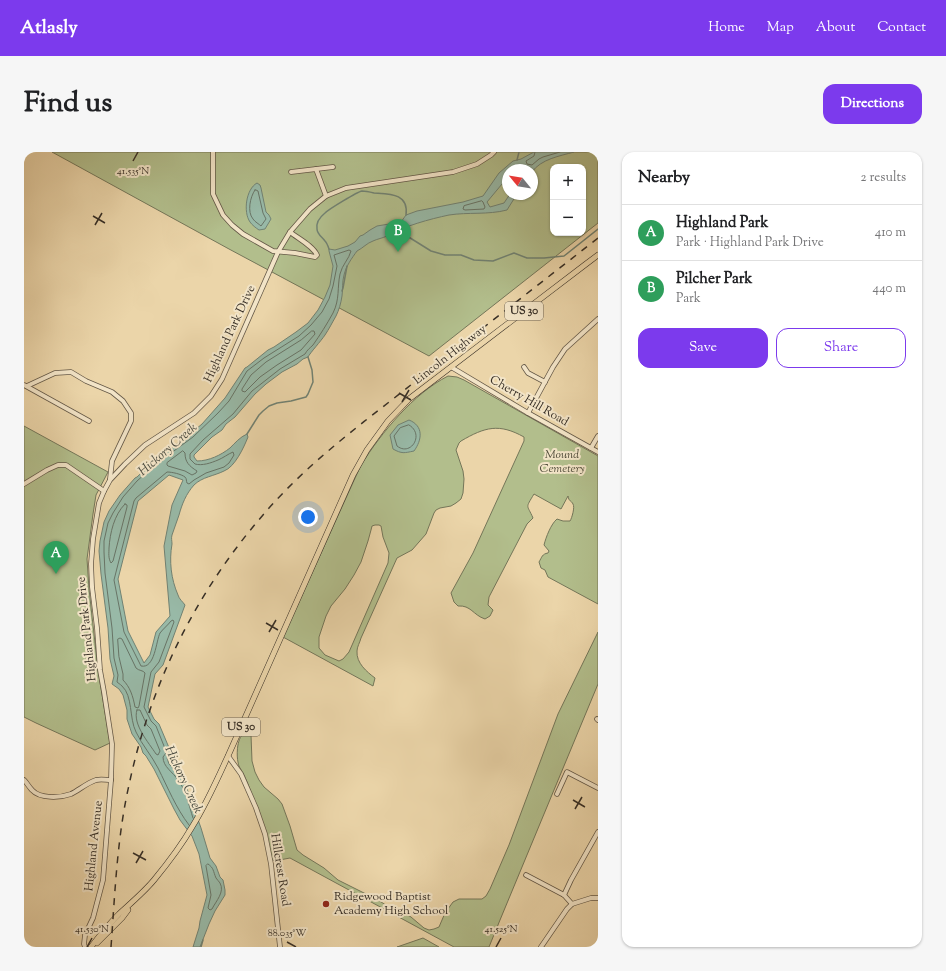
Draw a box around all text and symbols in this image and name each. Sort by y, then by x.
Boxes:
text: Atlasly [20,15,78,42]
text: Home [708,18,745,38]
text: Map [767,18,794,38]
text: About [816,18,855,38]
text: Contact [877,18,926,38]
text: Find us [24,84,112,124]
button: Directions [823,84,922,124]
text: 41.535°N [117,164,149,179]
north arrow [502,164,538,200]
map controls [550,164,586,236]
button: + [550,164,586,200]
text: Nearby [638,166,690,190]
text: 2 results [861,169,906,187]
button: − [550,200,586,236]
text: Highland Park [676,213,768,234]
pin: B [385,219,411,252]
text: A [646,224,656,242]
text: 410 m [875,224,906,242]
text: Park · Highland Park Drive [676,234,824,252]
text: Pilcher Park [676,269,752,290]
text: B [647,280,655,298]
text: 440 m [873,280,906,298]
street label: Highland Park Drive [200,282,261,386]
text: Park [676,290,701,308]
road number: US 30 [505,302,543,320]
street label: Lincoln Highway [410,321,490,389]
button: Save [638,328,768,368]
button: Share [776,328,906,368]
street label: Cherry Hill Road [486,371,572,431]
water label: Hickory Creek [135,419,201,481]
park label: Mound Cemetery [539,446,585,478]
your location [298,507,318,527]
pin: A [43,541,69,574]
street label: Highland Park Drive [73,575,101,682]
road number: US 30 [222,718,260,736]
water label: Hickory Creek [159,743,207,817]
street label: Highland Avenue [80,799,108,892]
street label: Hillcrest Road [265,832,295,908]
place label: Ridgewood Baptist Academy High School [334,888,449,920]
marker: Ridgewood Baptist Academy High School [321,899,331,909]
text: 41.530°N [75,922,109,937]
text: 41.525°N [484,922,518,937]
text: 88.035°W [268,926,306,941]

